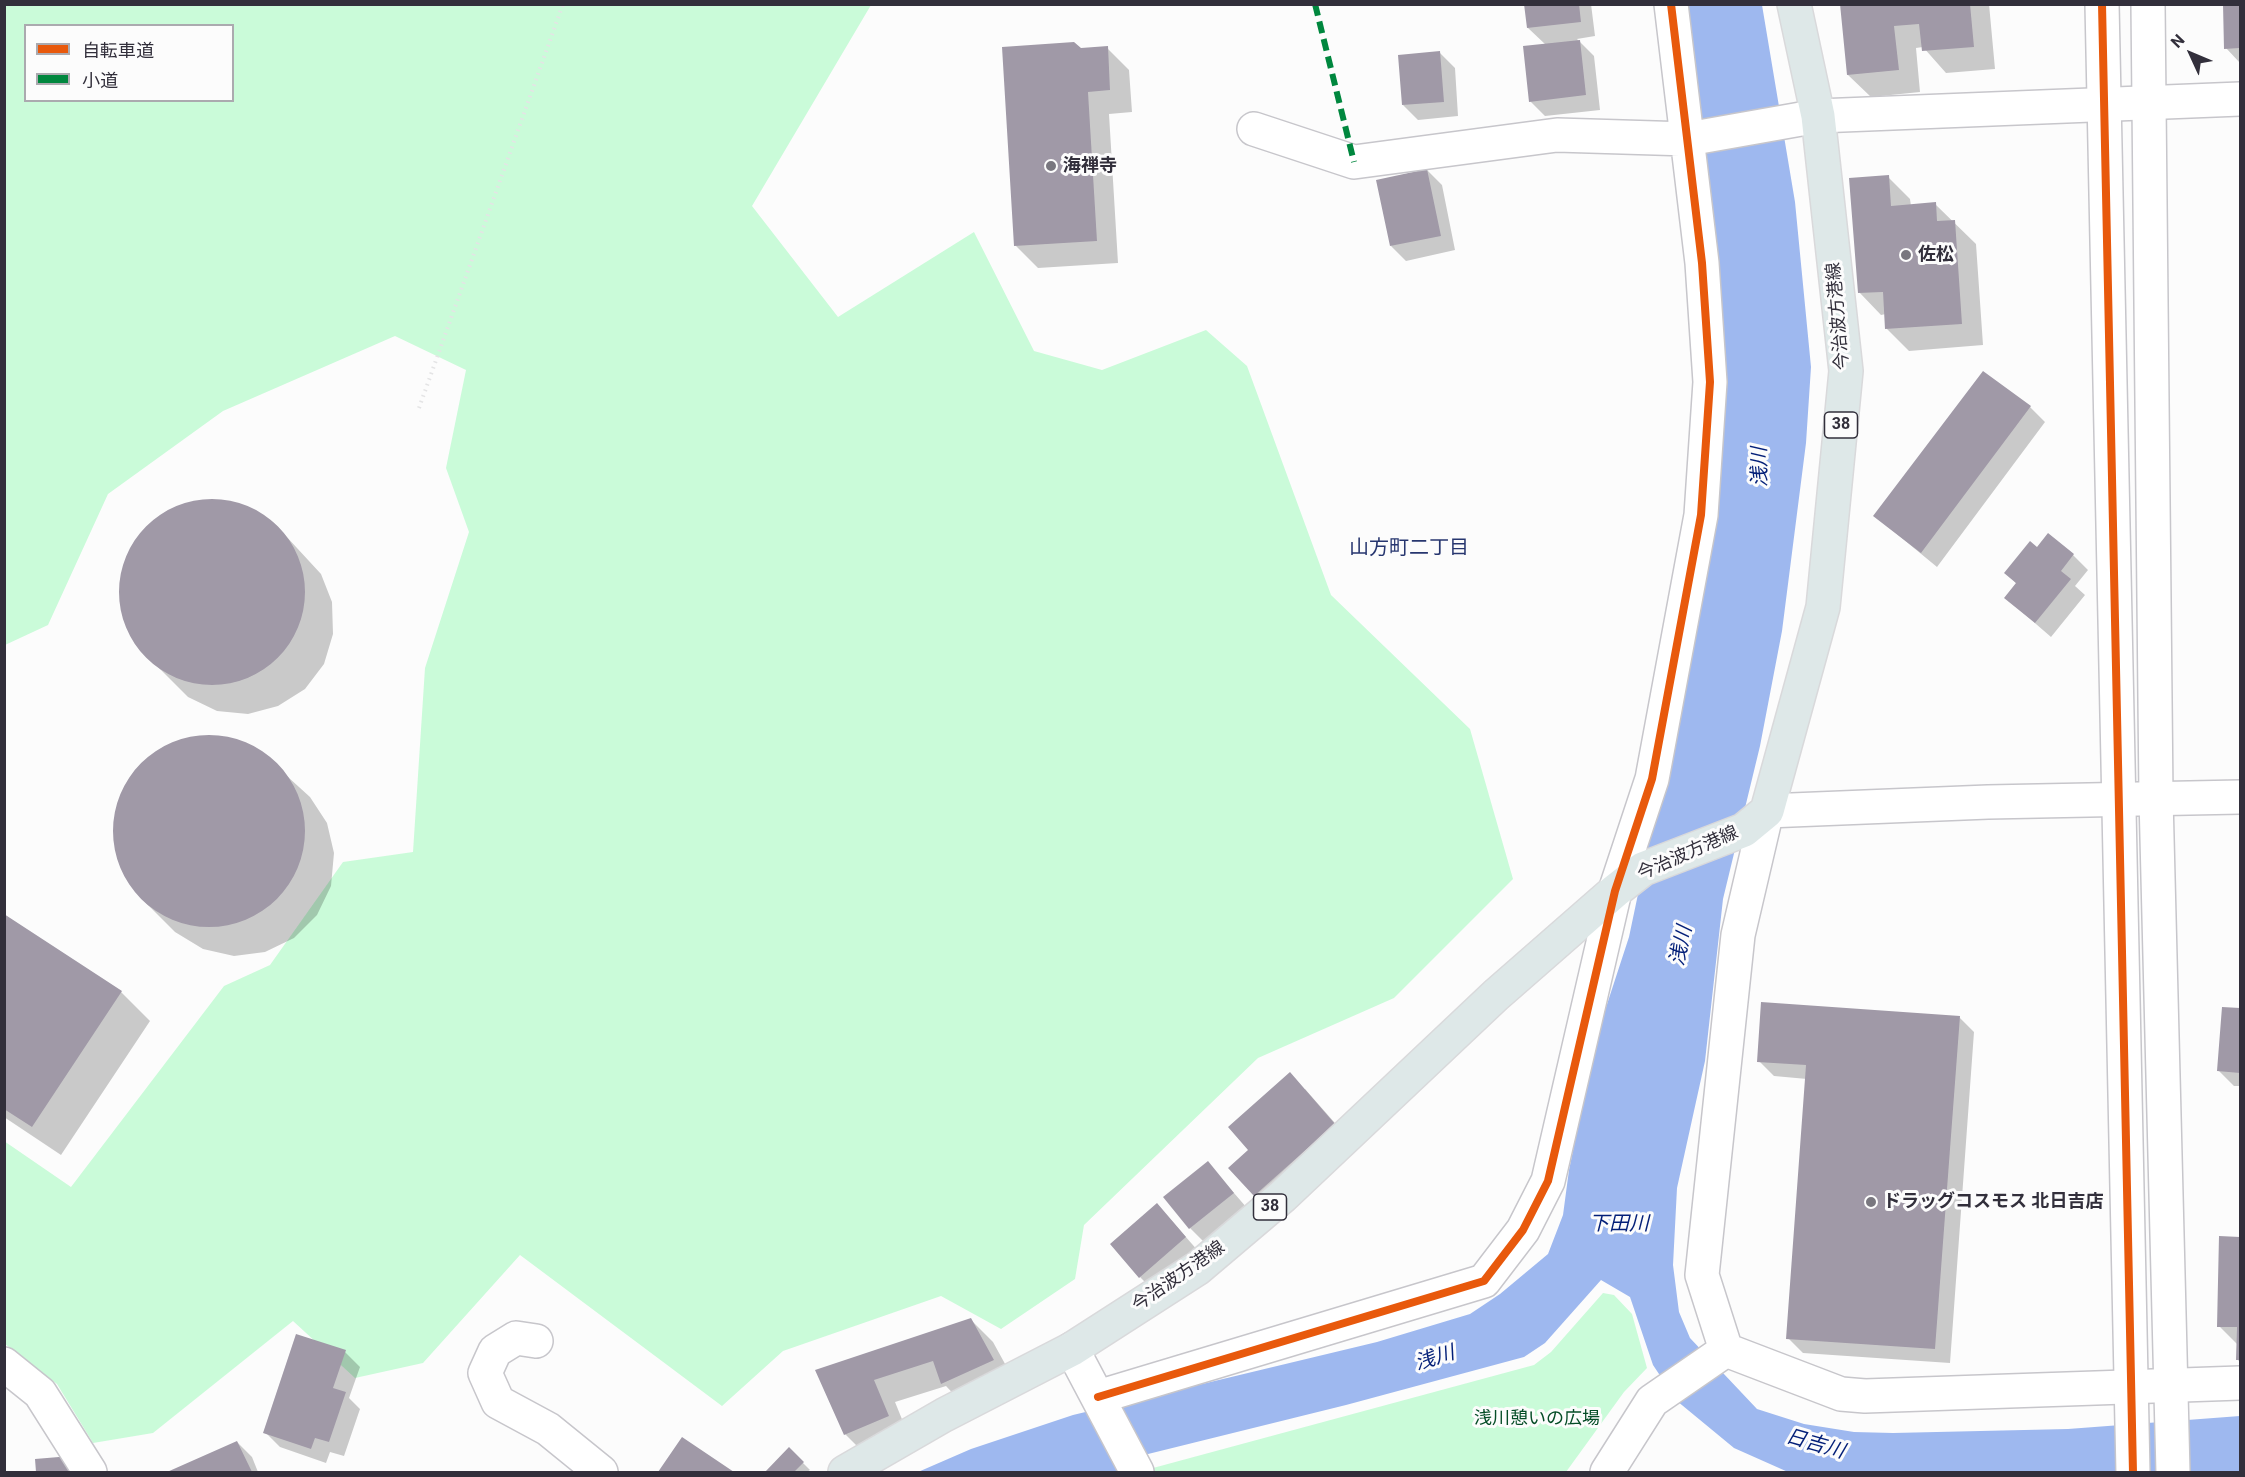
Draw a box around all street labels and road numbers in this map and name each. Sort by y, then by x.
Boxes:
street label: 今治波方港線 [1824,261,1854,371]
road number: 38 [1824,412,1858,438]
street label: 今治波方港線 [1634,822,1742,886]
road number: 38 [1254,1194,1286,1220]
street label: 今治波方港線 [1129,1237,1229,1317]

